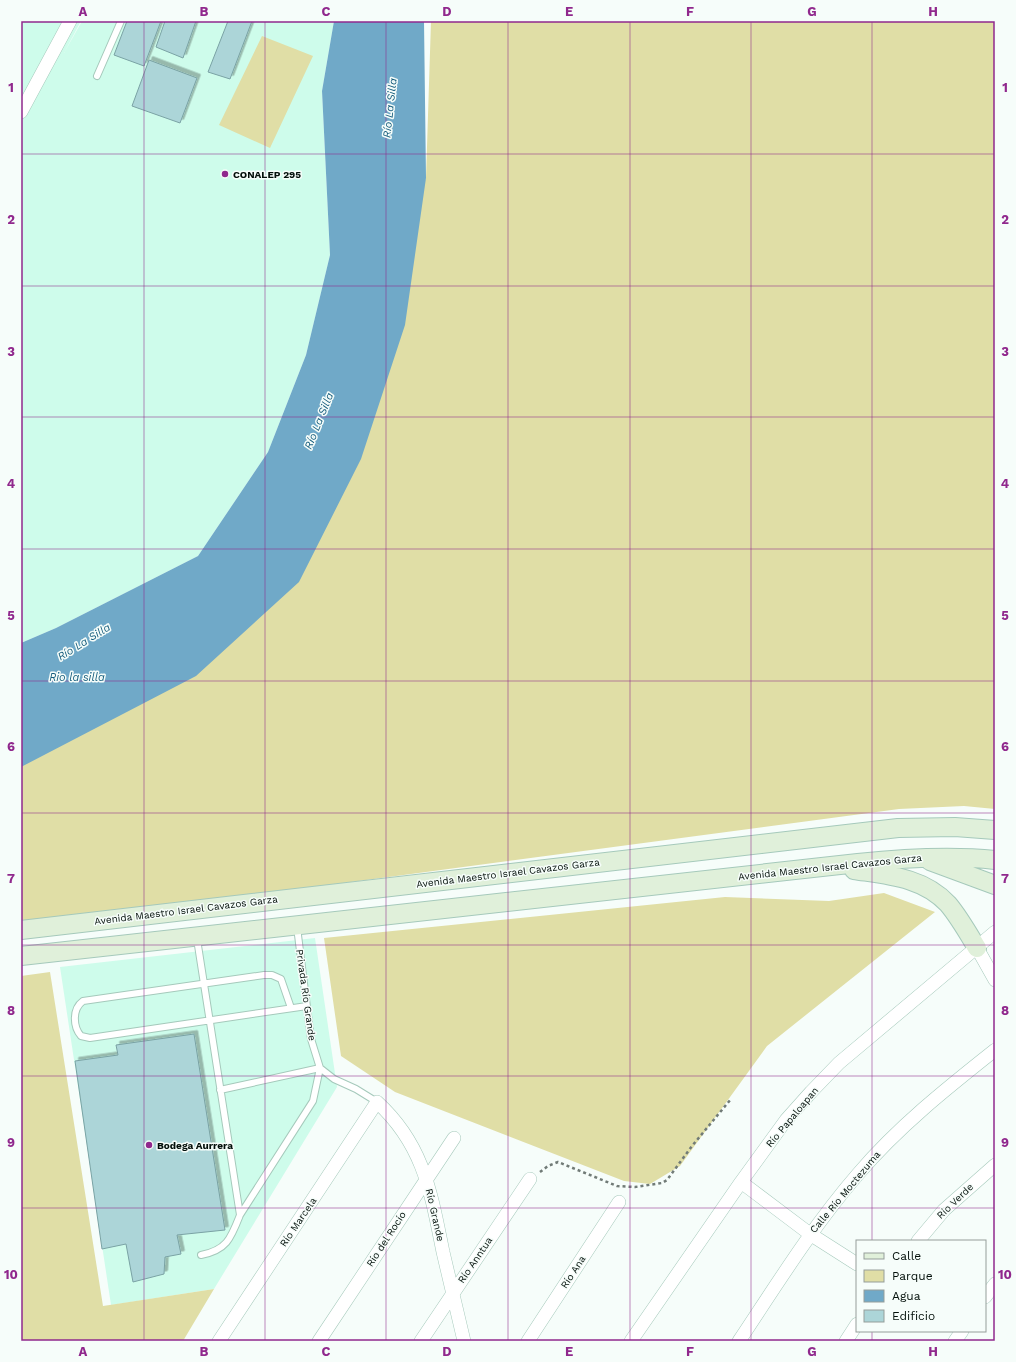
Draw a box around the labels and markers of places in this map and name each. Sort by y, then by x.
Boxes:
marker: CONALEP 295 [220,169,230,179]
place label: CONALEP 295 [233,169,301,180]
marker: Bodega Aurrera [144,1140,154,1150]
place label: Bodega Aurrera [157,1140,233,1151]

